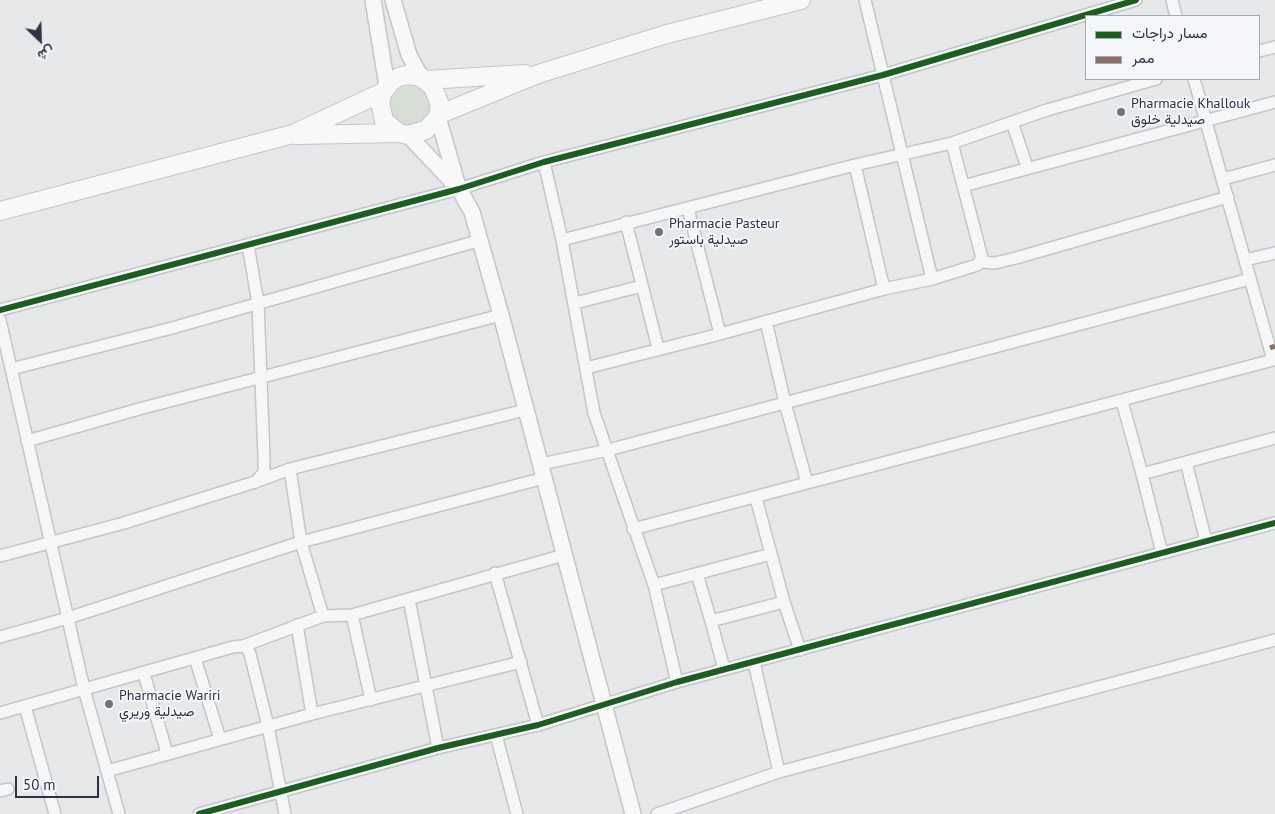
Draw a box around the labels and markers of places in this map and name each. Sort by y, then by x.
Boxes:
place label: Pharmacie Khallouk صيدلية خلوق [1131,96,1250,128]
marker: Pharmacie Khallouk صيدلية خلوق [1115,106,1127,118]
place label: Pharmacie Pasteur صيدلية باستور [669,216,780,248]
marker: Pharmacie Pasteur صيدلية باستور [653,226,665,238]
place label: Pharmacie Wariri صيدلية وريري [119,688,220,720]
marker: Pharmacie Wariri صيدلية وريري [103,698,115,710]

